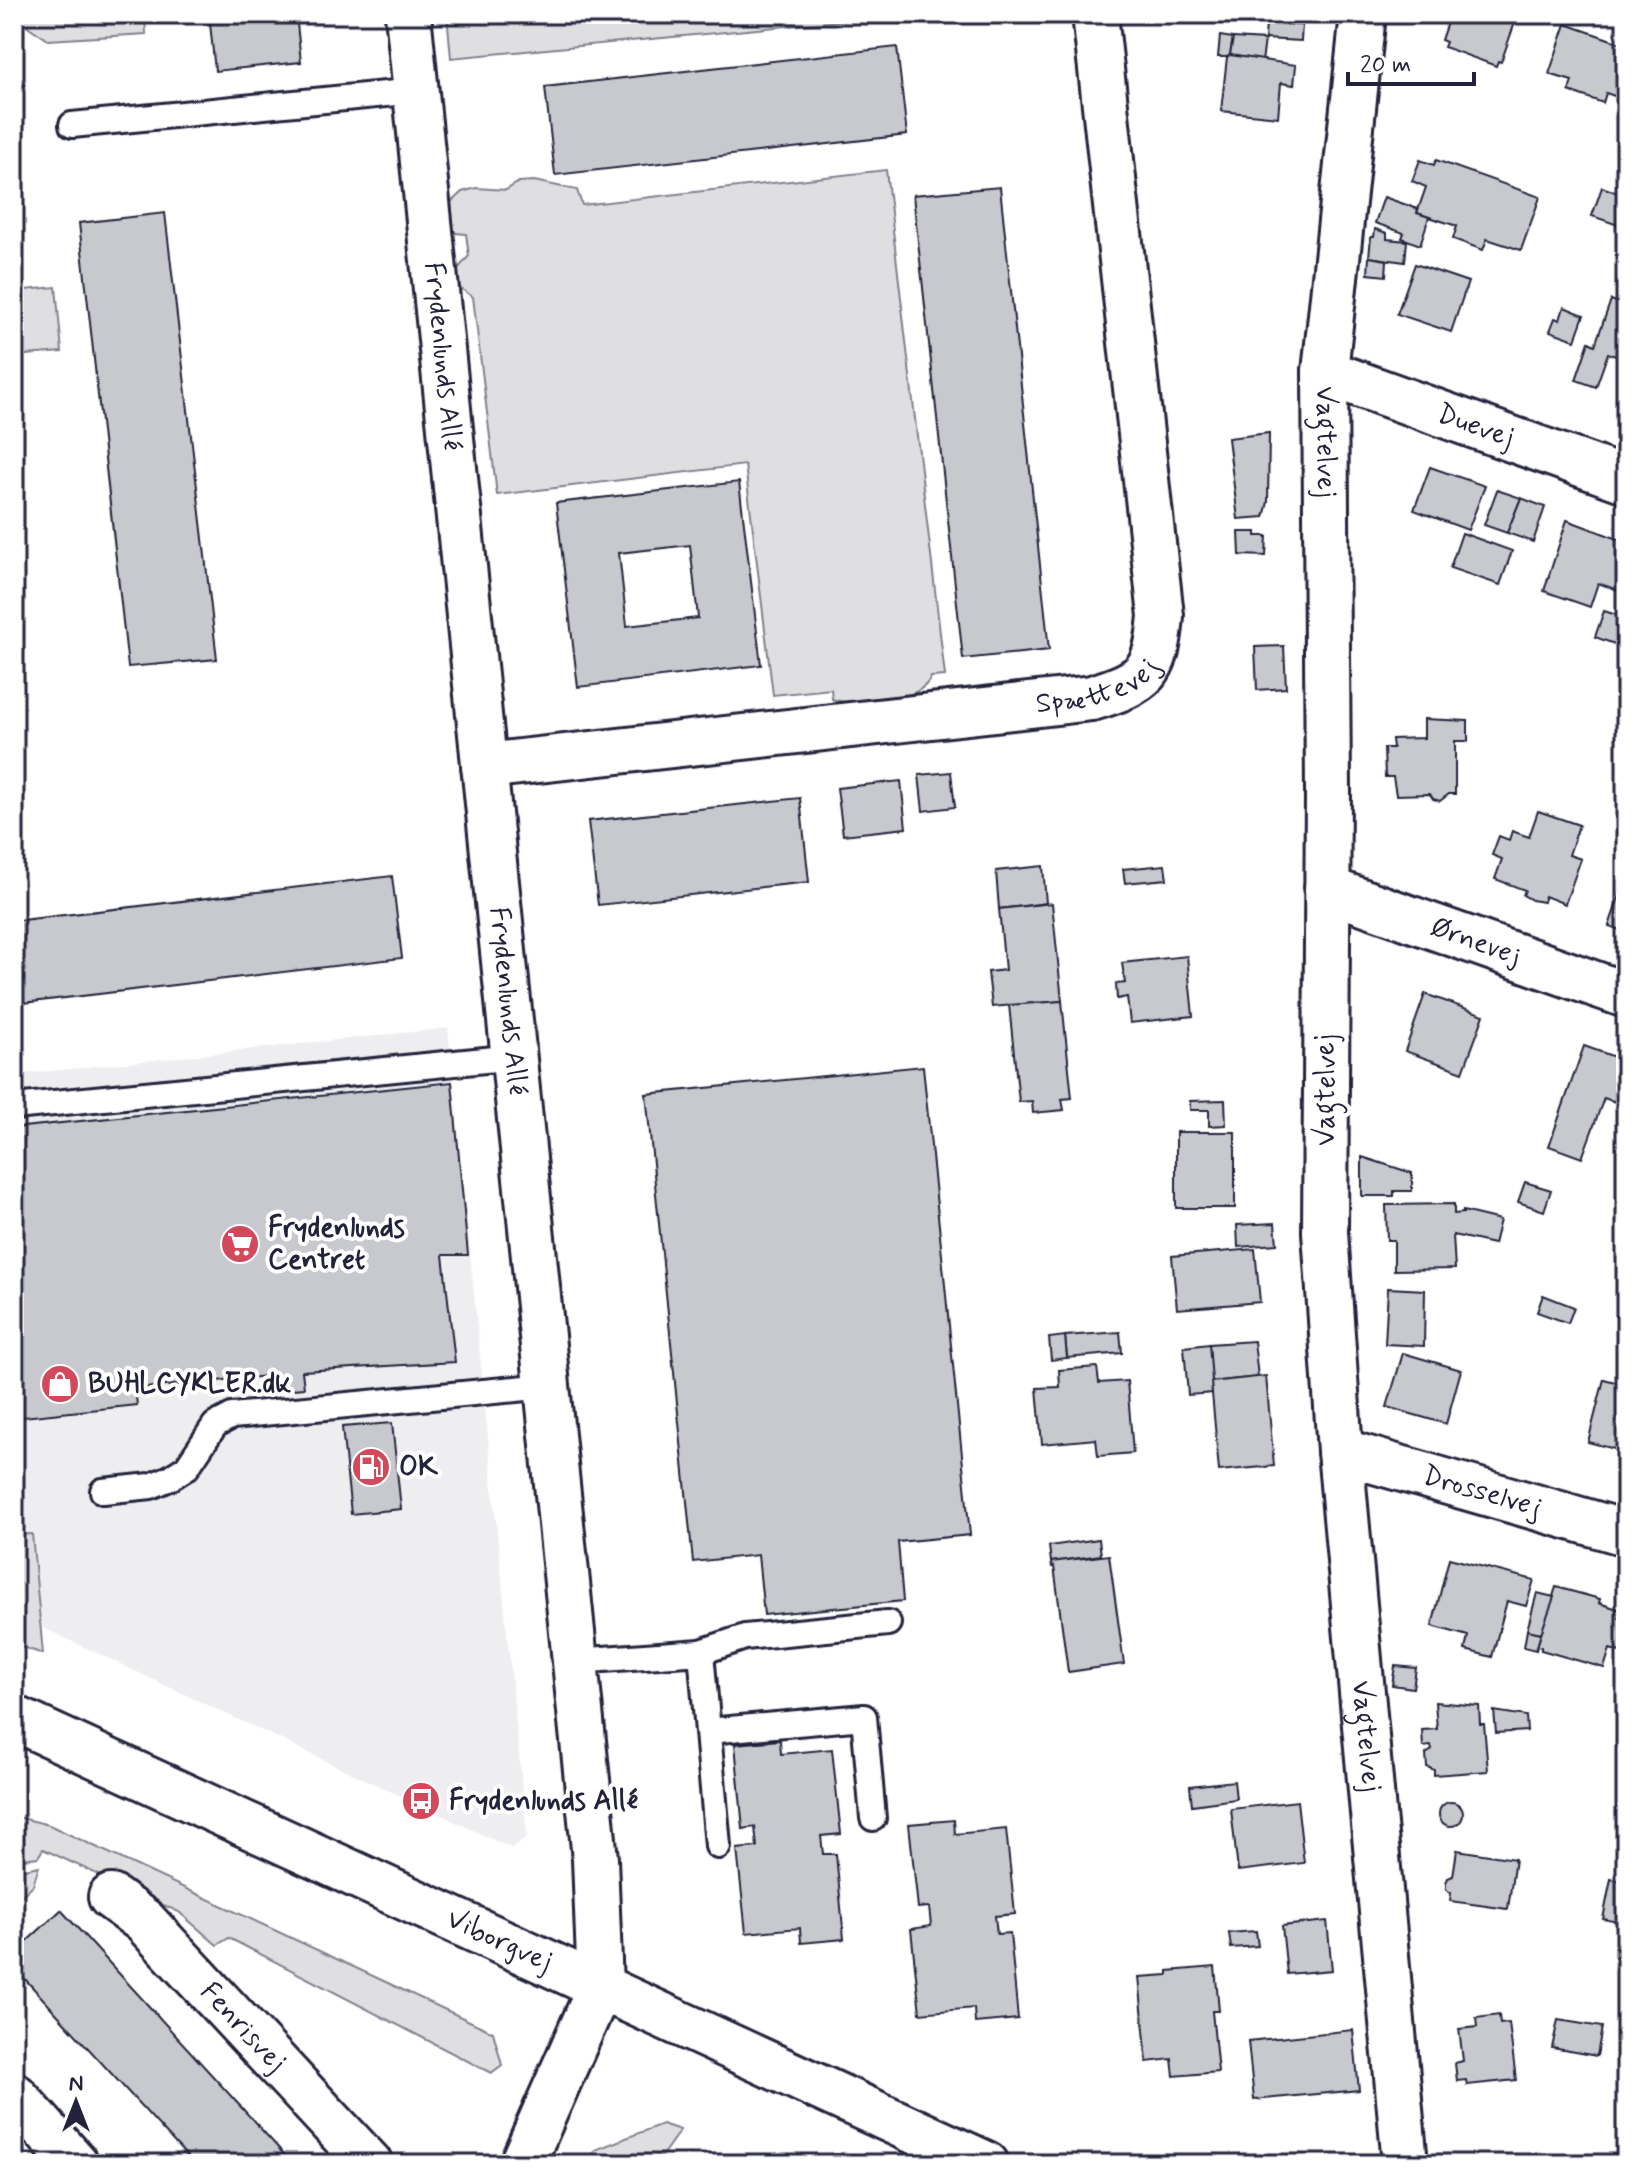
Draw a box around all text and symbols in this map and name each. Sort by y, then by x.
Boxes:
scale bar [1348,36,1474,86]
text: 20 m [1360,50,1411,81]
street label: Frydenlunds Allé [415,260,471,452]
street label: Vagtelvej [1304,386,1344,498]
street label: Duevej [1432,395,1519,457]
street label: Spættevej [1034,652,1168,723]
street label: Frydenlunds Allé [480,905,536,1097]
street label: Ørnevej [1426,909,1526,975]
street label: Vagtelvej [1308,1034,1348,1146]
place label: Frydenlunds Centret [268,1210,405,1279]
supermarket icon: Frydenlunds Centret [219,1223,261,1265]
shop icon: BUHLCYKLER.dk [39,1363,81,1405]
place label: BUHLCYKLER.dk [88,1366,291,1403]
fuel station icon: OK [350,1446,392,1488]
place label: OK [399,1449,438,1486]
street label: Drosselvej [1418,1457,1546,1526]
street label: Vagtelvej [1342,1679,1390,1794]
bus stop icon: Frydenlunds Allé [400,1780,442,1822]
place label: Frydenlunds Allé [449,1783,639,1820]
street label: Viborgvej [441,1900,558,1981]
street label: Fenrisvej [192,1974,294,2080]
north arrow [36,2062,116,2142]
text: N [69,2070,83,2098]

